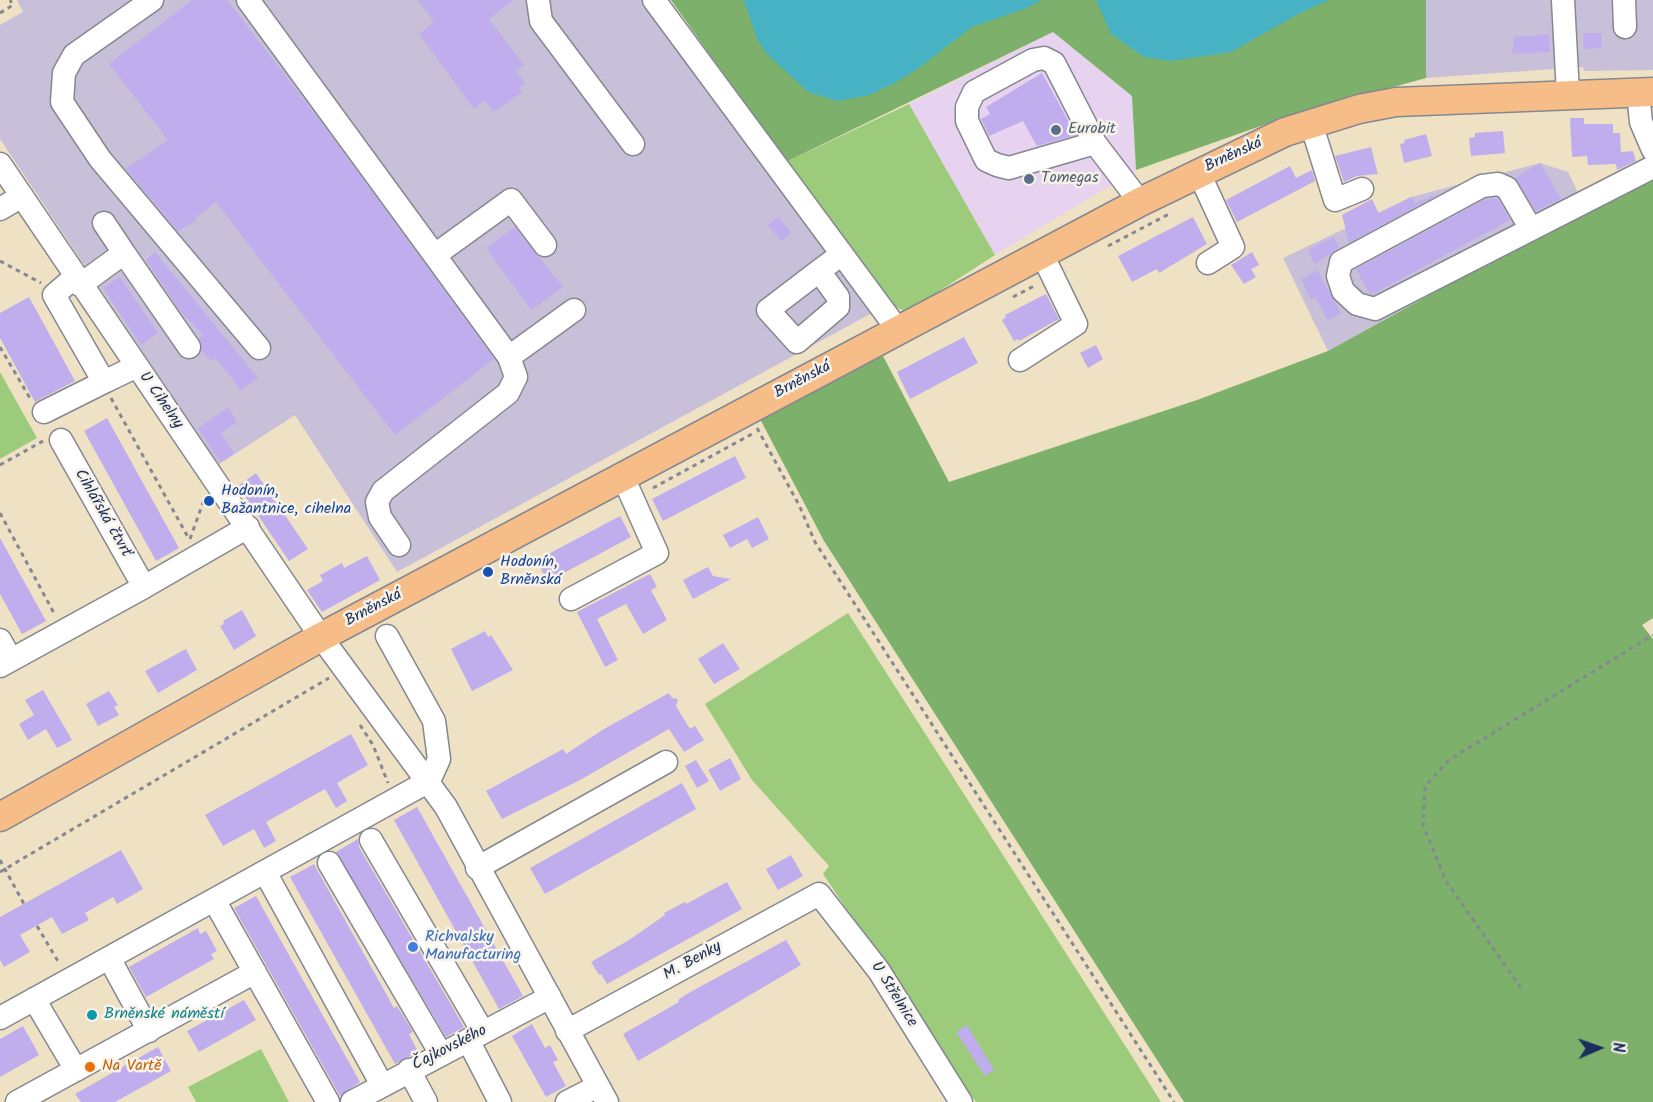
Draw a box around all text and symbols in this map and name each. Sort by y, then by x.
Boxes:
place label: Eurobit [1068,120,1116,140]
marker: Eurobit [1049,123,1063,137]
street label: Brněnská [1202,134,1266,178]
place label: Tomegas [1041,169,1099,189]
marker: Tomegas [1022,172,1036,186]
street label: Brněnská [771,358,835,404]
street label: U Cihelny [133,369,187,433]
street label: Cihlářská čtvrť [69,466,135,562]
place label: Hodonín, Bažantnice, cihelna [221,482,351,520]
marker: Hodonín, Bažantnice, cihelna [202,494,216,508]
place label: Hodonín, Brněnská [500,553,561,591]
marker: Hodonín, Brněnská [481,565,495,579]
street label: Brněnská [342,586,406,632]
place label: Richvalsky Manufacturing [425,928,521,966]
street label: M. Benky [660,938,726,986]
marker: Richvalsky Manufacturing [406,940,420,954]
street label: U Střelnice [865,959,921,1031]
place label: Brněnské náměstí [104,1005,224,1025]
marker: Brněnské náměstí [85,1008,99,1022]
north arrow [1569,1018,1629,1078]
street label: Čajkovského [409,1022,491,1076]
text: N [1605,1042,1630,1053]
place label: Na Vartě [102,1057,161,1077]
marker: Na Vartě [83,1060,97,1074]

